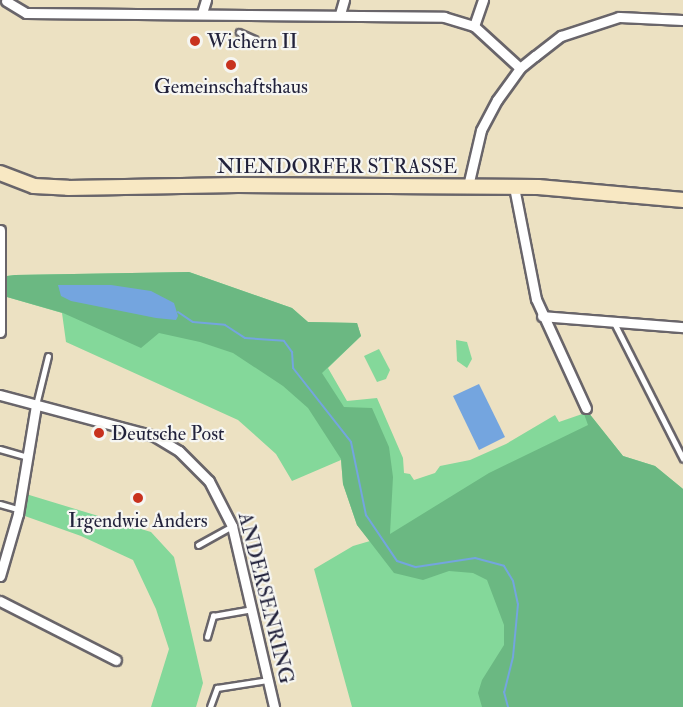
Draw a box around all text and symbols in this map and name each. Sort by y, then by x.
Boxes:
place label: Wichern II [207,29,298,53]
marker: Wichern II [188,34,202,48]
marker: Gemeinschaftshaus [224,58,238,72]
place label: Gemeinschaftshaus [154,74,308,98]
street label: NIENDORFER STRASSE [217,154,457,178]
place label: Deutsche Post [111,421,224,445]
marker: Deutsche Post [92,426,106,440]
marker: Irgendwie Anders [131,491,145,505]
place label: Irgendwie Anders [68,508,208,532]
street label: ANDERSENRING [233,510,299,686]

